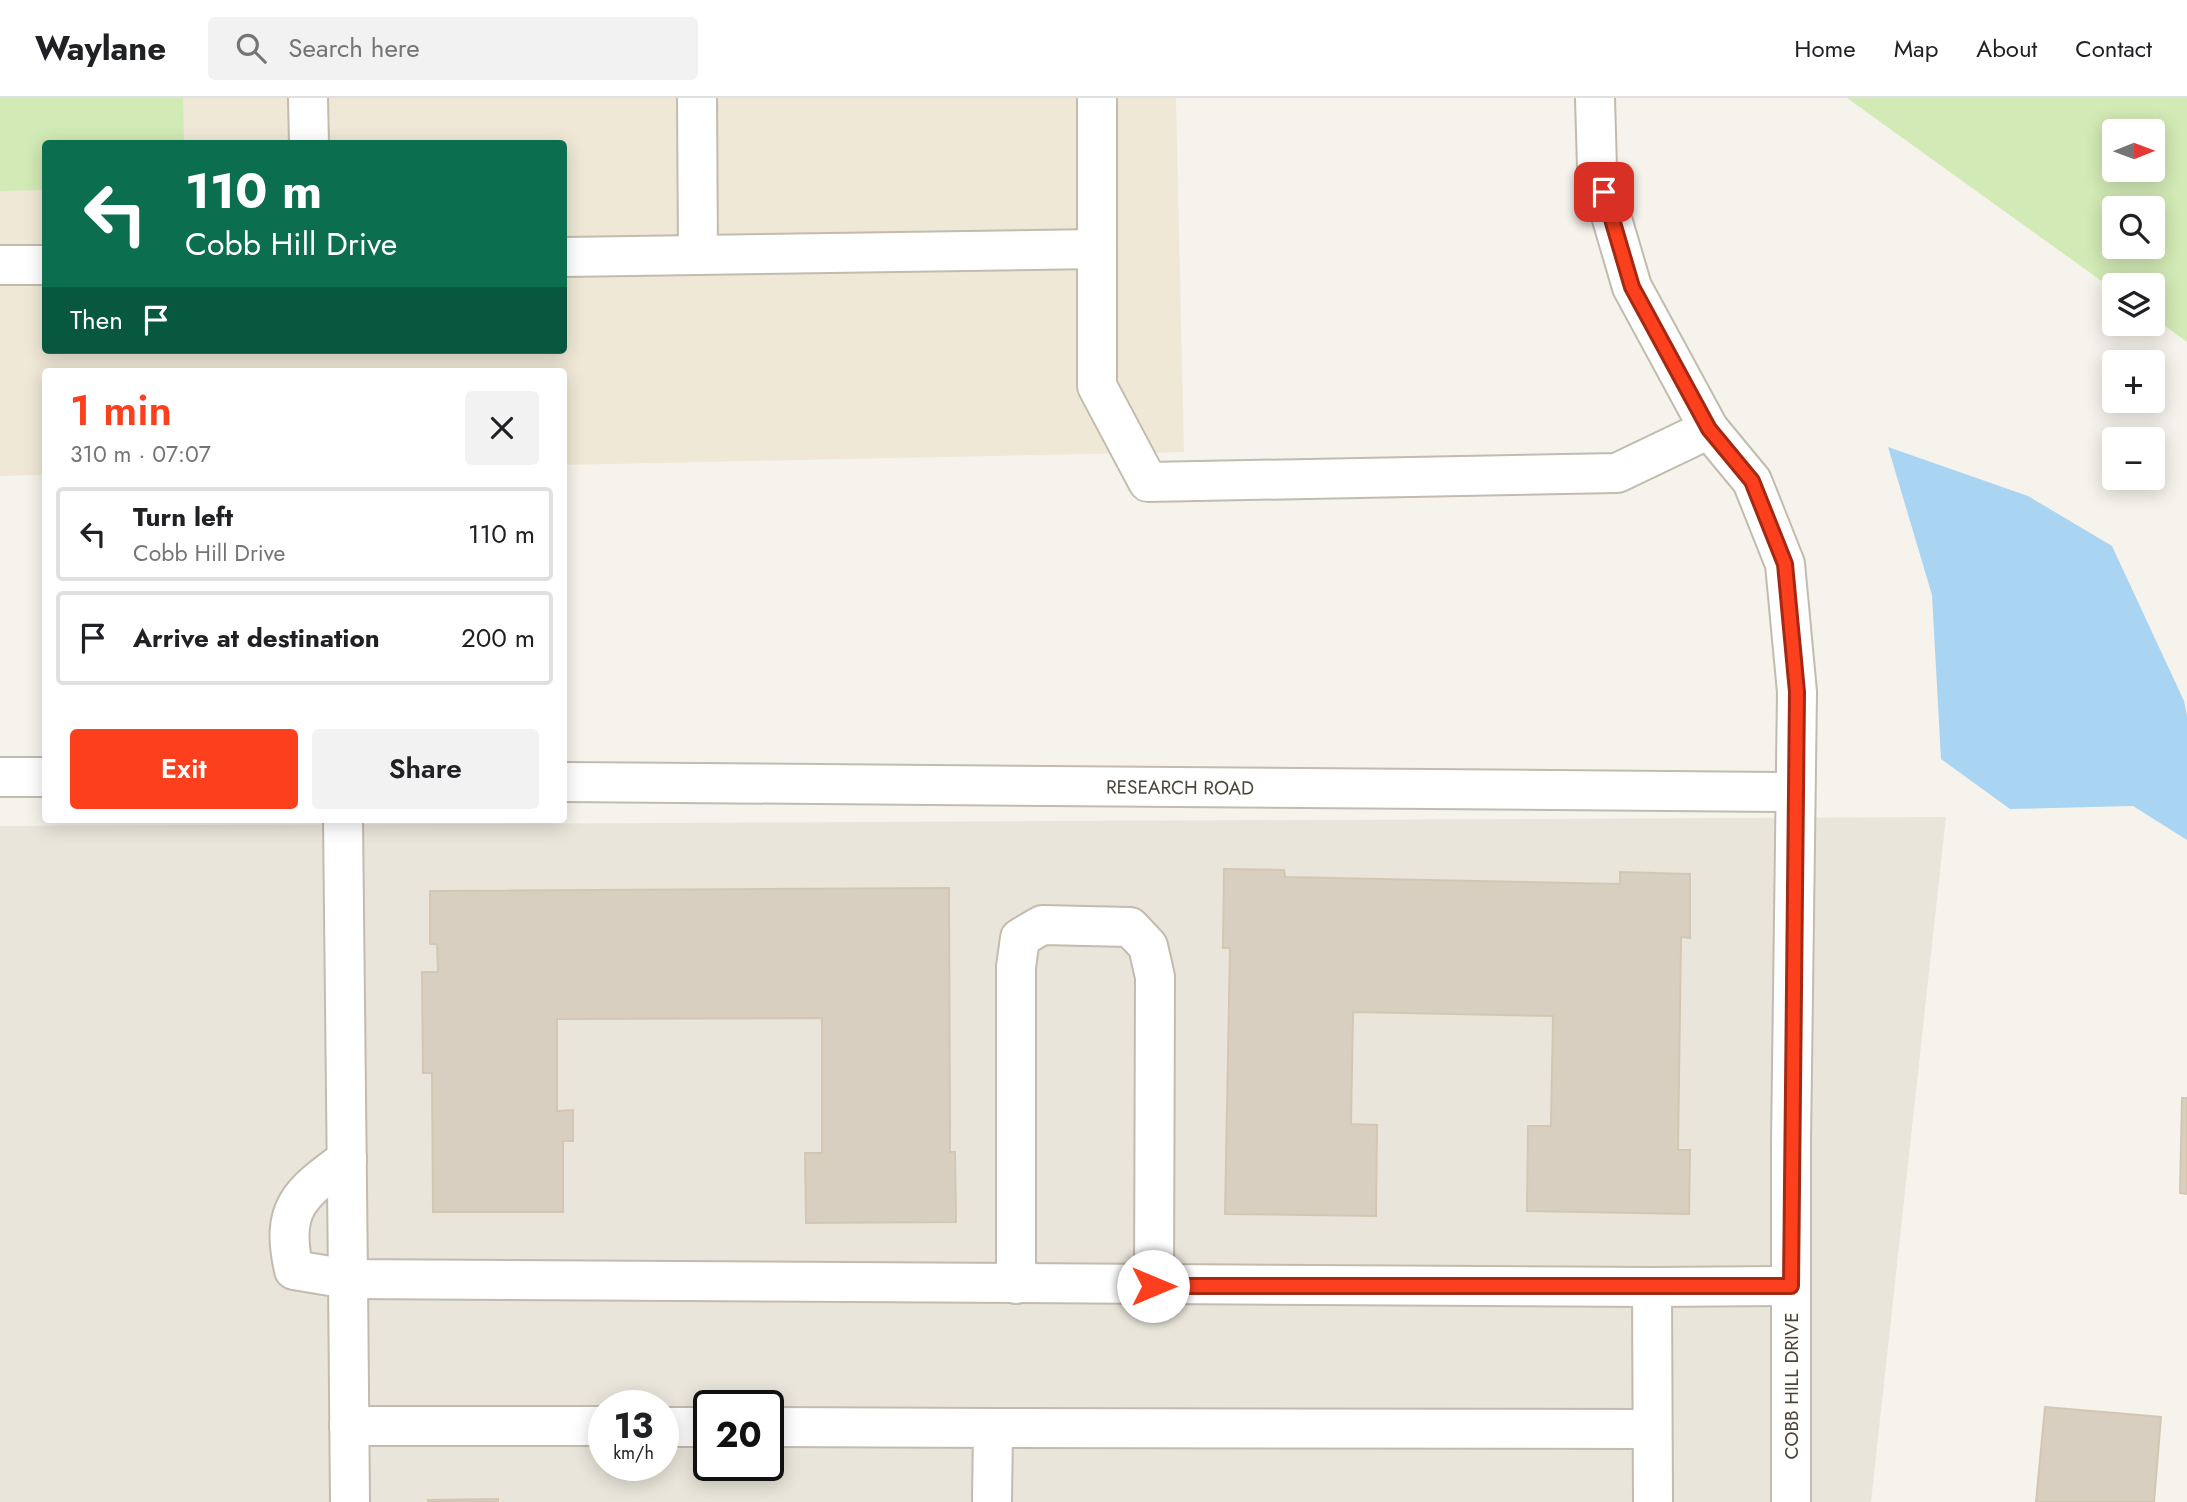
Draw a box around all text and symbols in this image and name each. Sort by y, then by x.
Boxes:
search box [208,17,698,80]
text: Waylane [35,25,166,72]
icon: search [232,29,270,67]
text: Search here [288,29,420,67]
text: Home [1794,31,1856,66]
text: Map [1894,31,1938,66]
text: About [1976,31,2037,66]
text: Contact [2075,31,2152,66]
north arrow [2102,119,2165,182]
map controls [2102,119,2165,490]
text: 110 m [185,156,322,226]
pin [1574,162,1634,222]
icon: left [70,168,161,259]
icon: arrive [1585,173,1623,211]
button: search [2102,196,2165,259]
text: Cobb Hill Drive [185,221,397,267]
button: layers [2102,273,2165,336]
text: Then [70,301,123,339]
icon: arrive [137,301,175,339]
button: + [2102,350,2165,413]
text: 1 min [70,380,172,441]
button: close [465,391,539,465]
button: − [2102,427,2165,490]
text: 310 m · 07:07 [70,437,211,471]
text: Turn left [133,498,233,536]
icon: left [74,515,112,553]
text: 110 m [468,515,535,553]
text: Cobb Hill Drive [133,536,285,570]
icon: arrive [74,619,112,657]
text: Arrive at destination [133,619,380,657]
text: 200 m [461,619,535,657]
button: Exit [70,729,298,809]
button: Share [312,729,539,809]
street label: RESEARCH ROAD [1106,773,1254,802]
position arrow [1116,1249,1190,1323]
street label: COBB HILL DRIVE [1778,1312,1805,1460]
speed limit sign: 20 [693,1390,784,1481]
text: 13 [614,1401,653,1451]
text: km/h [613,1440,654,1466]

